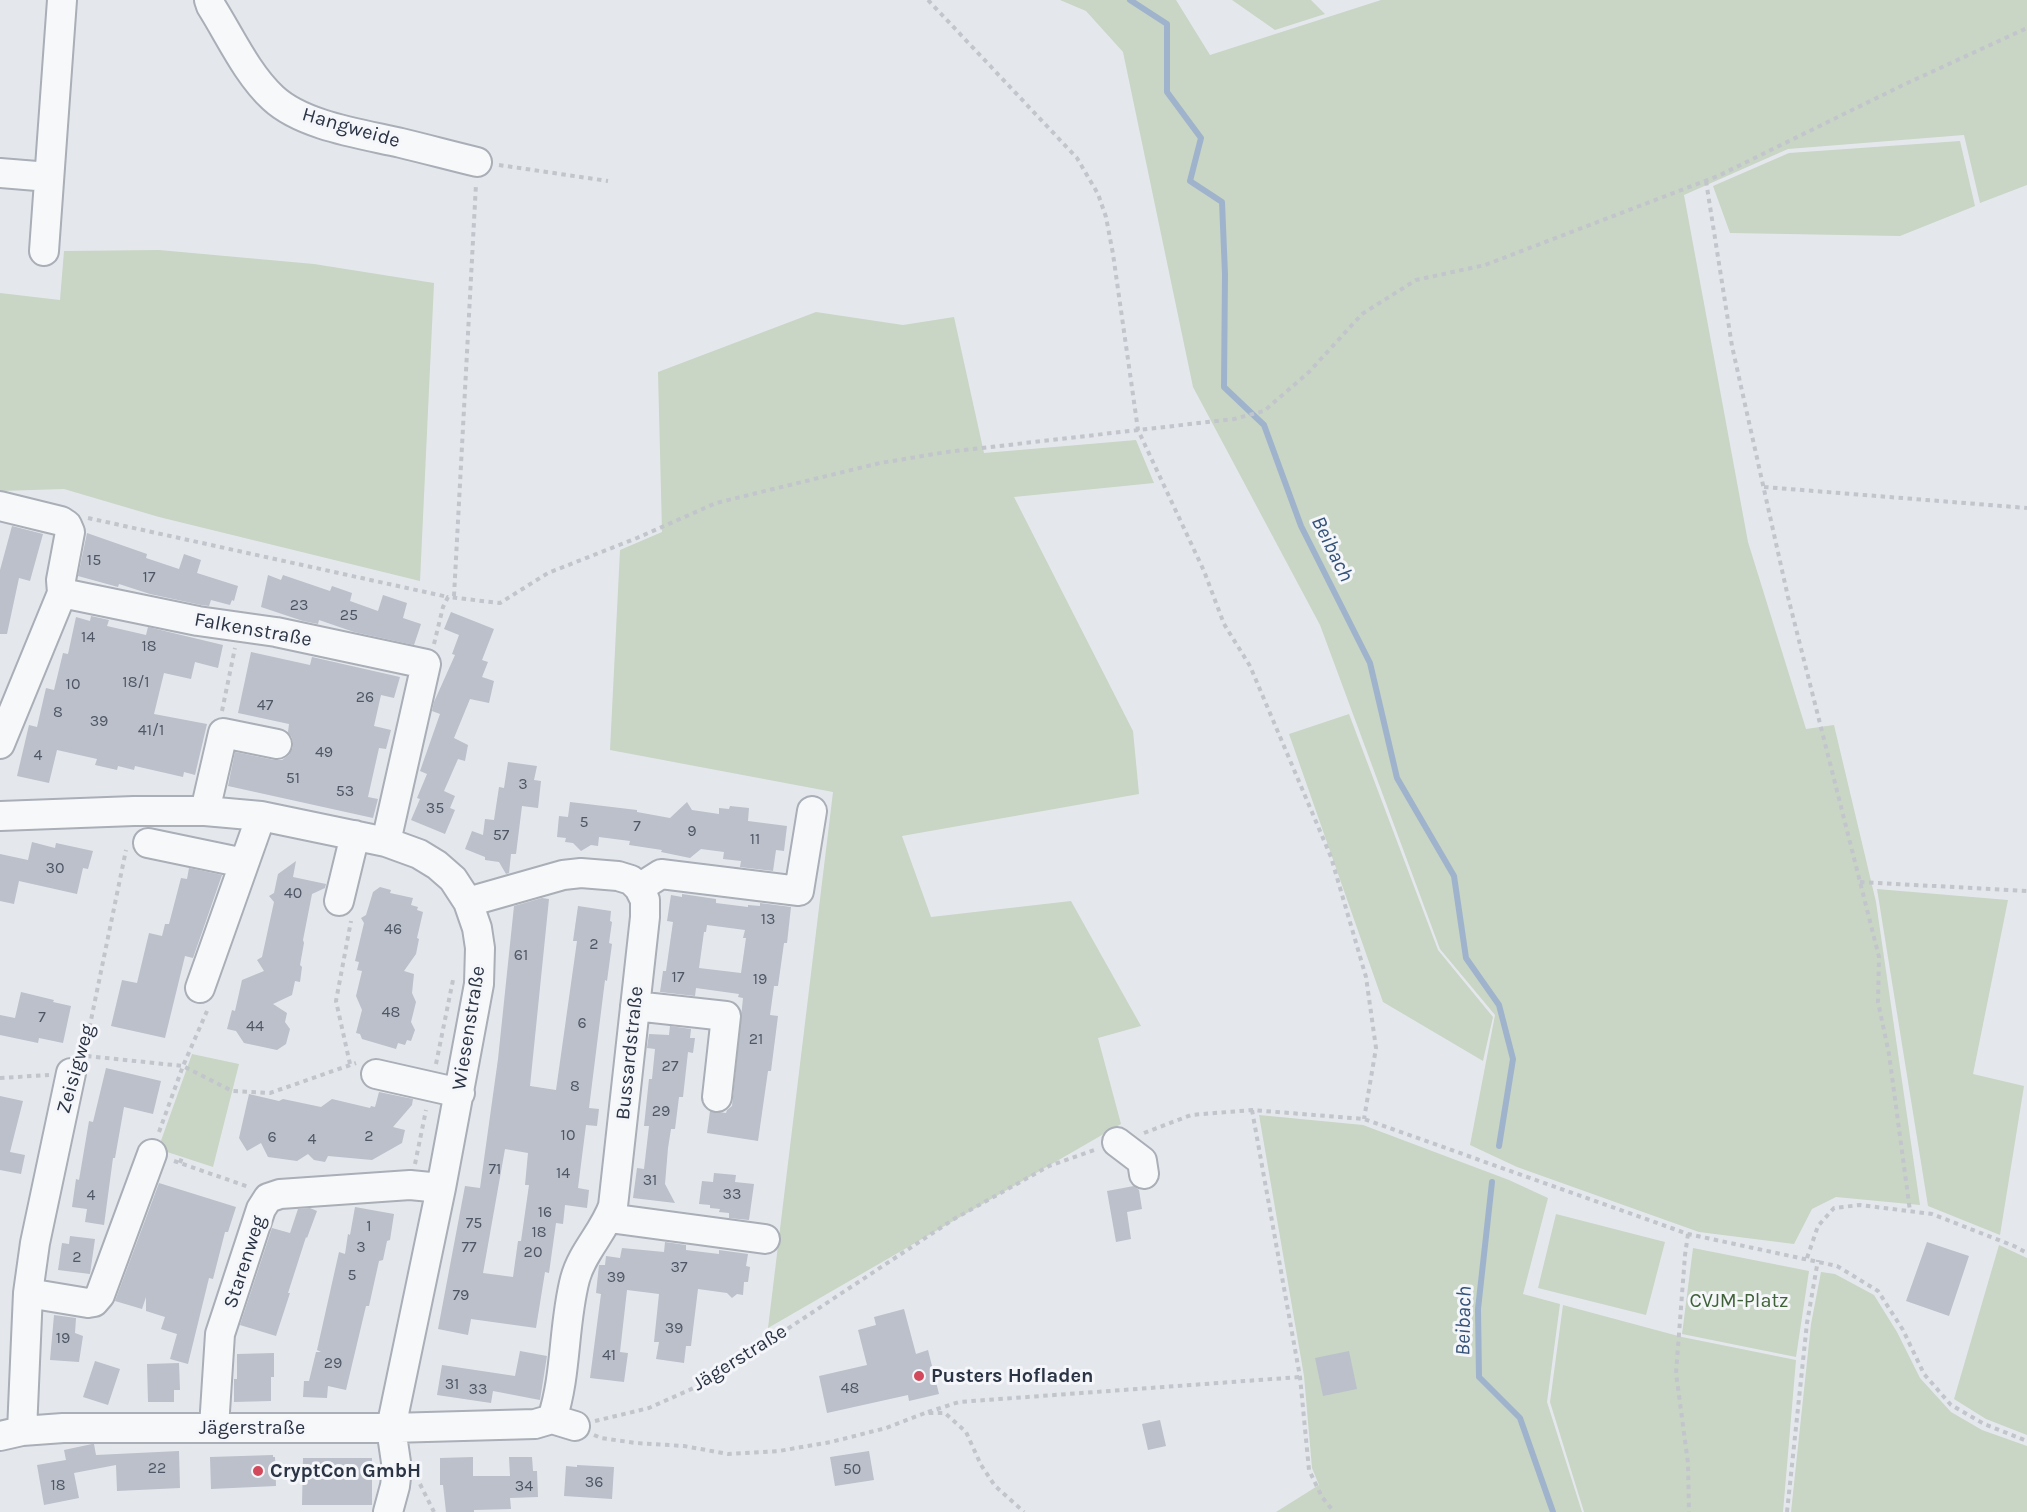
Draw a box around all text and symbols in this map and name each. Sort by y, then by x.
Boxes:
street label: Hangweide [299,103,403,153]
water label: Beibach [1305,512,1359,586]
house number: 15 [87,550,101,570]
house number: 17 [143,567,155,587]
house number: 23 [290,595,308,615]
house number: 25 [340,605,358,625]
street label: Falkenstraße [192,608,314,652]
house number: 14 [81,627,95,647]
house number: 18 [141,636,157,656]
house number: 18/1 [122,672,150,692]
house number: 10 [66,674,80,694]
house number: 26 [356,687,374,707]
house number: 47 [257,695,273,715]
house number: 8 [53,702,63,722]
house number: 39 [90,711,108,731]
house number: 41/1 [138,720,164,740]
house number: 49 [315,742,333,762]
house number: 4 [34,745,42,765]
house number: 51 [286,768,300,788]
house number: 3 [518,774,528,794]
house number: 53 [336,781,354,801]
house number: 35 [426,798,444,818]
house number: 5 [579,812,589,832]
house number: 7 [633,816,641,836]
house number: 9 [687,821,697,841]
house number: 57 [493,825,509,845]
house number: 11 [750,829,760,849]
house number: 30 [46,858,64,878]
house number: 40 [284,883,302,903]
house number: 13 [761,909,775,929]
house number: 46 [384,919,402,939]
house number: 2 [589,934,599,954]
house number: 61 [514,945,528,965]
street label: Wiesenstraße [447,964,491,1092]
house number: 17 [672,967,684,987]
house number: 19 [753,969,767,989]
street label: Bussardstraße [611,985,649,1121]
house number: 48 [382,1002,400,1022]
house number: 7 [38,1007,46,1027]
house number: 6 [577,1013,587,1033]
house number: 44 [246,1016,264,1036]
street label: Zeisigweg [52,1022,100,1116]
house number: 21 [749,1029,763,1049]
house number: 27 [662,1056,678,1076]
house number: 8 [570,1076,580,1096]
house number: 29 [652,1101,670,1121]
house number: 10 [561,1125,575,1145]
house number: 2 [364,1126,374,1146]
house number: 6 [267,1127,277,1147]
house number: 4 [308,1129,316,1149]
house number: 71 [489,1159,501,1179]
house number: 14 [556,1163,570,1183]
house number: 31 [643,1170,657,1190]
house number: 33 [723,1184,741,1204]
house number: 4 [87,1185,95,1205]
house number: 16 [538,1202,552,1222]
street label: Starenweg [219,1213,271,1311]
house number: 75 [466,1213,482,1233]
house number: 1 [366,1216,372,1236]
house number: 18 [531,1222,547,1242]
house number: 3 [356,1237,366,1257]
house number: 77 [461,1237,477,1257]
house number: 20 [524,1242,542,1262]
house number: 2 [72,1247,82,1267]
house number: 37 [671,1257,687,1277]
house number: 5 [347,1265,357,1285]
house number: 39 [607,1267,625,1287]
house number: 79 [453,1285,469,1305]
water label: Beibach [1451,1286,1477,1356]
park label: CVJM-Platz [1690,1289,1788,1313]
house number: 39 [665,1318,683,1338]
street label: Jägerstraße [688,1320,792,1396]
house number: 19 [56,1328,70,1348]
house number: 41 [602,1345,616,1365]
house number: 29 [324,1353,342,1373]
place label: Pusters Hofladen [931,1364,1094,1388]
marker: Pusters Hofladen [912,1369,926,1383]
house number: 31 [445,1374,459,1394]
house number: 48 [841,1378,859,1398]
house number: 33 [469,1379,487,1399]
street label: Jägerstraße [199,1416,305,1440]
house number: 22 [148,1458,166,1478]
place label: CryptCon GmbH [270,1459,421,1483]
house number: 50 [843,1459,861,1479]
marker: CryptCon GmbH [251,1464,265,1478]
house number: 36 [585,1472,603,1492]
house number: 18 [50,1475,66,1495]
house number: 34 [515,1476,533,1496]

